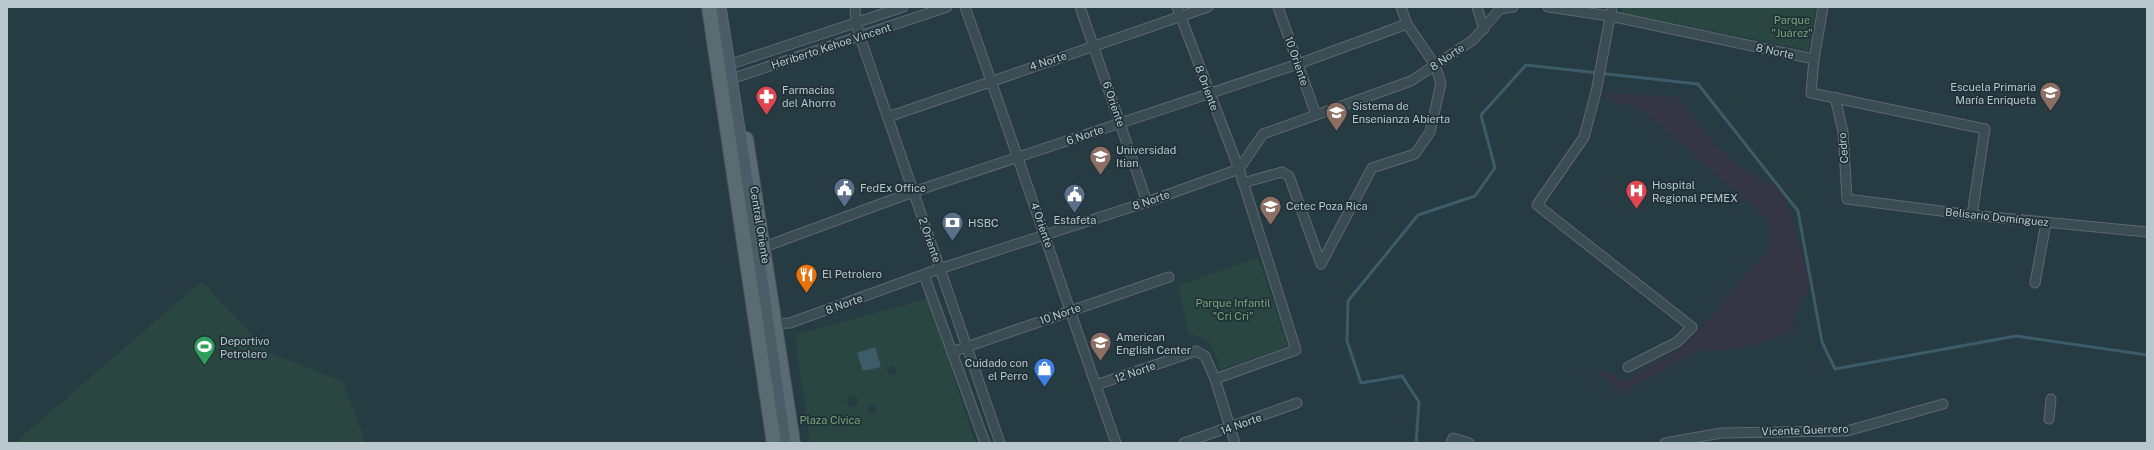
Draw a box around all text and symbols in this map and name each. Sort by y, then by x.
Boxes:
park label: Parque "Juárez" [1771,14,1813,39]
street label: Heriberto Kehoe Vincent [770,21,892,71]
street label: 10 Oriente [1283,35,1311,87]
street label: 8 Norte [1428,41,1466,73]
street label: 8 Norte [1755,41,1795,61]
street label: 4 Norte [1028,49,1068,73]
street label: 8 Oriente [1193,64,1221,112]
street label: 6 Oriente [1101,80,1127,128]
school or university icon: Escuela Primaria María Enriqueta [2038,80,2064,113]
place label: Escuela Primaria María Enriqueta [1950,81,2036,106]
pharmacy icon: Farmacias del Ahorro [754,83,780,116]
place label: Farmacias del Ahorro [782,84,836,109]
school or university icon: Sistema de Ensenianza Abierta [1324,99,1350,132]
place label: Sistema de Ensenianza Abierta [1352,100,1450,125]
street label: 6 Norte [1065,123,1105,147]
street label: Cedro [1836,132,1850,164]
school or university icon: Universidad Itian [1087,143,1113,176]
place label: Universidad Itian [1116,144,1176,169]
public building icon: FedEx Office [832,175,858,208]
hospital icon: Hospital Regional PEMEX [1623,178,1649,211]
place label: Hospital Regional PEMEX [1652,179,1738,204]
public building icon: Estafeta [1062,181,1088,214]
place label: FedEx Office [860,182,926,194]
street label: Central Oriente [748,185,772,265]
street label: 8 Norte [1131,188,1171,212]
school or university icon: Cetec Poza Rica [1257,193,1283,226]
place label: Cetec Poza Rica [1286,200,1368,212]
street label: 4 Oriente [1029,201,1055,249]
street label: Belisario Domínguez [1945,206,2049,228]
bank icon: HSBC [939,210,965,243]
place label: Estafeta [1054,214,1096,226]
street label: 2 Oriente [917,216,943,264]
place label: HSBC [968,217,999,229]
restaurant icon: El Petrolero [794,261,820,294]
place label: El Petrolero [822,268,882,280]
street label: 8 Norte [824,292,864,316]
park label: Parque Infantil "Cri Cri" [1195,297,1271,322]
street label: 10 Norte [1038,301,1082,327]
school or university icon: American English Center [1087,330,1113,363]
place label: American English Center [1116,331,1191,356]
sports icon: Deportivo Petrolero [191,334,217,367]
place label: Deportivo Petrolero [220,335,269,360]
shop icon: Cuidado con el Perro [1031,356,1057,389]
place label: Cuidado con el Perro [965,357,1028,382]
street label: 12 Norte [1113,359,1157,385]
street label: 14 Norte [1219,411,1263,437]
park label: Plaza Cívica [800,414,860,426]
street label: Vicente Guerrero [1761,422,1849,438]

